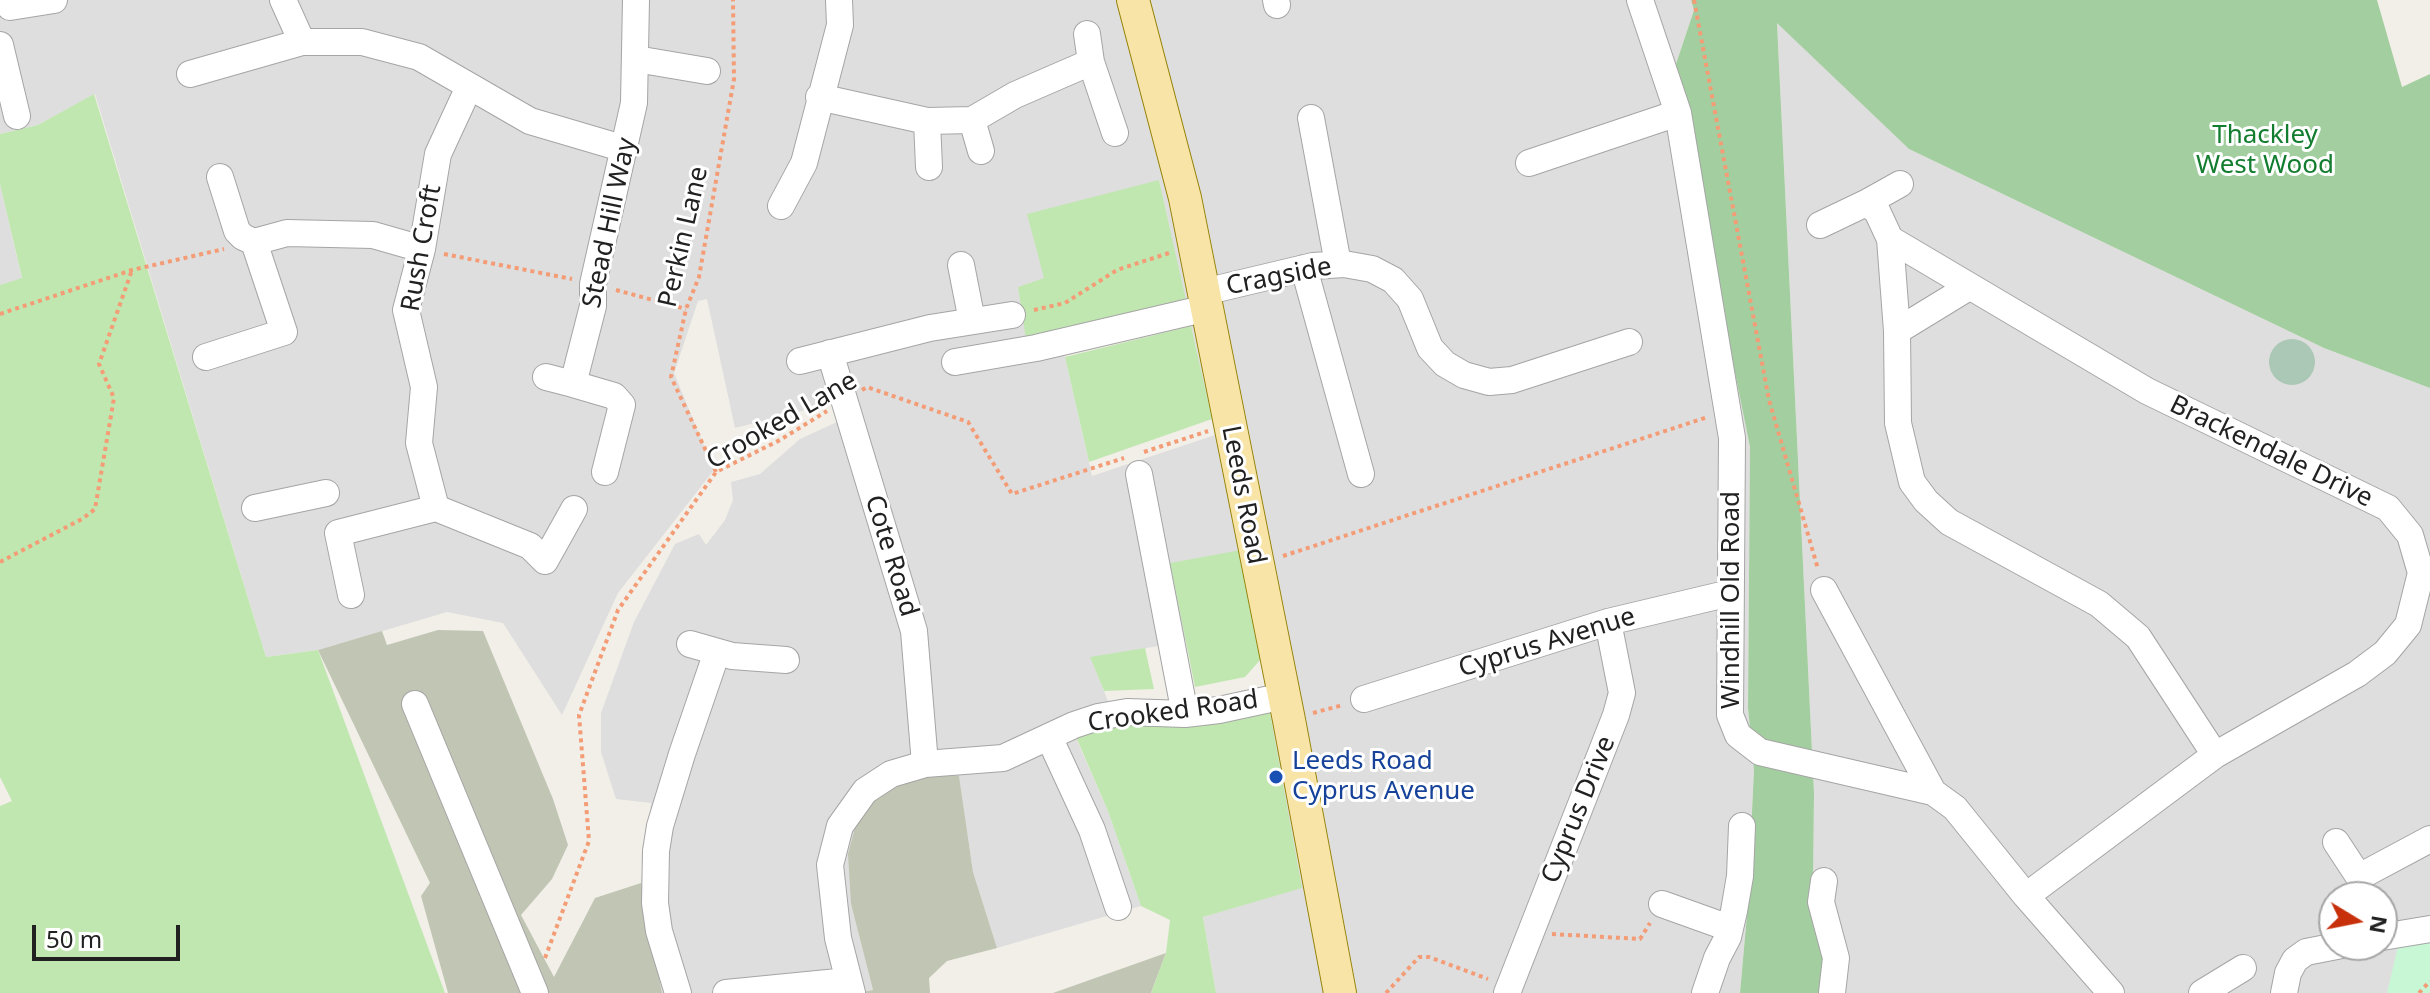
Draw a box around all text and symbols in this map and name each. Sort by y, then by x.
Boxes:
park label: Thackley West Wood [2196,120,2334,182]
street label: Stead Hill Way [577,135,643,311]
street label: Perkin Lane [653,164,715,310]
street label: Rush Croft [396,182,448,314]
street label: Cragside [1223,251,1335,303]
street label: Crooked Lane [701,365,863,477]
street label: Brackendale Drive [2164,389,2378,515]
street label: Leeds Road [1214,423,1272,567]
street label: Cote Road [858,491,924,621]
street label: Windhill Old Road [1716,491,1748,709]
street label: Cyprus Avenue [1455,601,1639,685]
street label: Crooked Road [1086,685,1260,739]
street label: Cyprus Drive [1535,732,1623,888]
place label: Leeds Road Cyprus Avenue [1292,746,1475,808]
marker: Leeds Road Cyprus Avenue [1267,768,1285,786]
north arrow [2318,881,2398,961]
scale bar [36,909,184,959]
text: N [2363,913,2396,936]
text: 50 m [46,922,102,955]

